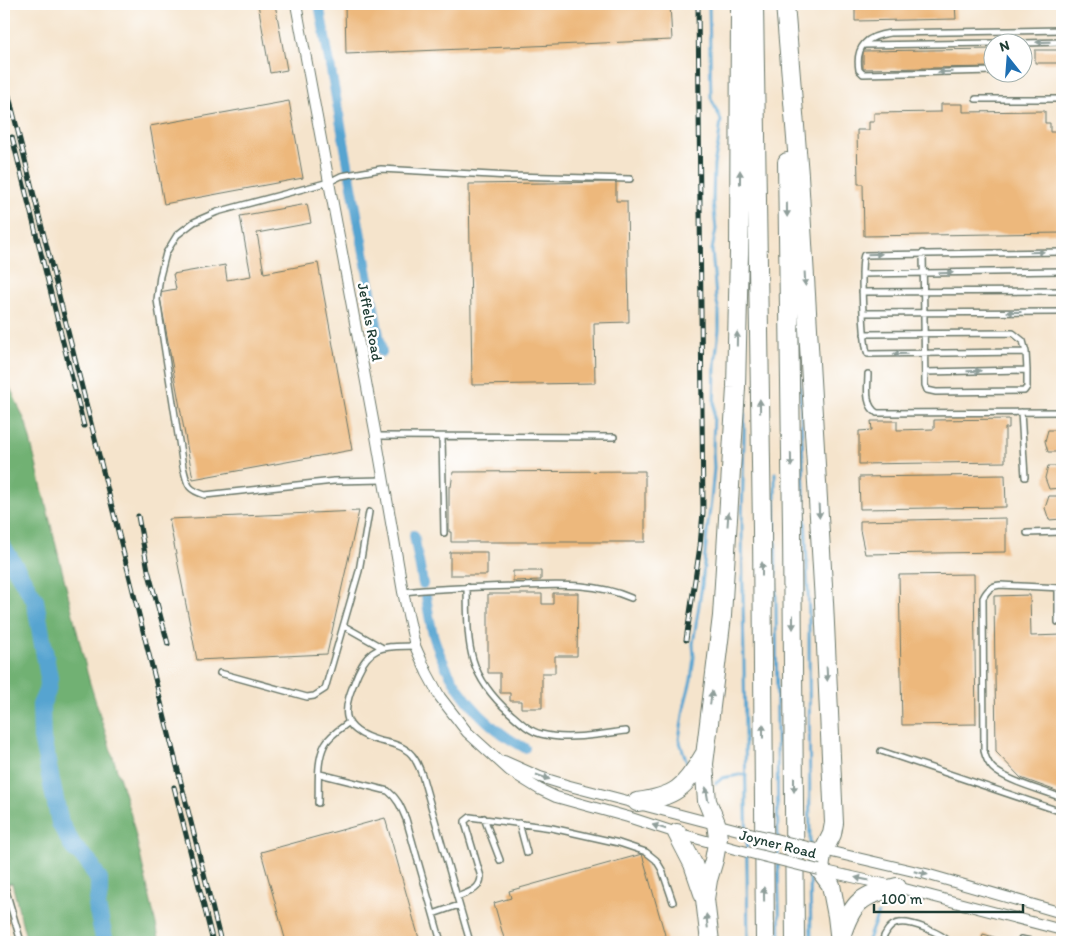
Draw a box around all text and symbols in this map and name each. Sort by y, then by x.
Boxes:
north arrow [984,32,1034,82]
text: N [997,37,1011,56]
one-way arrow [1035,39,1051,47]
one-way arrow [937,69,953,77]
one-way arrow [736,168,744,184]
one-way arrow [783,202,791,218]
one-way arrow [1030,248,1046,256]
one-way arrow [867,250,883,258]
one-way arrow [938,269,954,277]
one-way arrow [801,272,809,288]
street label: Jeffels Road [354,281,386,363]
one-way arrow [1005,308,1021,316]
one-way arrow [734,331,742,347]
one-way arrow [892,350,908,358]
one-way arrow [966,367,982,375]
one-way arrow [756,398,764,414]
one-way arrow [787,452,795,468]
one-way arrow [815,504,823,520]
one-way arrow [724,511,732,527]
one-way arrow [758,560,766,576]
one-way arrow [789,615,797,631]
one-way arrow [824,666,832,682]
one-way arrow [707,690,715,706]
one-way arrow [759,723,767,739]
one-way arrow [536,774,551,782]
one-way arrow [790,777,798,793]
one-way arrow [702,786,710,802]
one-way arrow [651,823,666,831]
street label: Joyner Road [738,826,819,862]
one-way arrow [914,869,929,877]
one-way arrow [854,874,870,882]
scale bar [874,881,1022,913]
one-way arrow [760,885,768,901]
text: 100 m [881,890,923,908]
one-way arrow [703,912,711,928]

